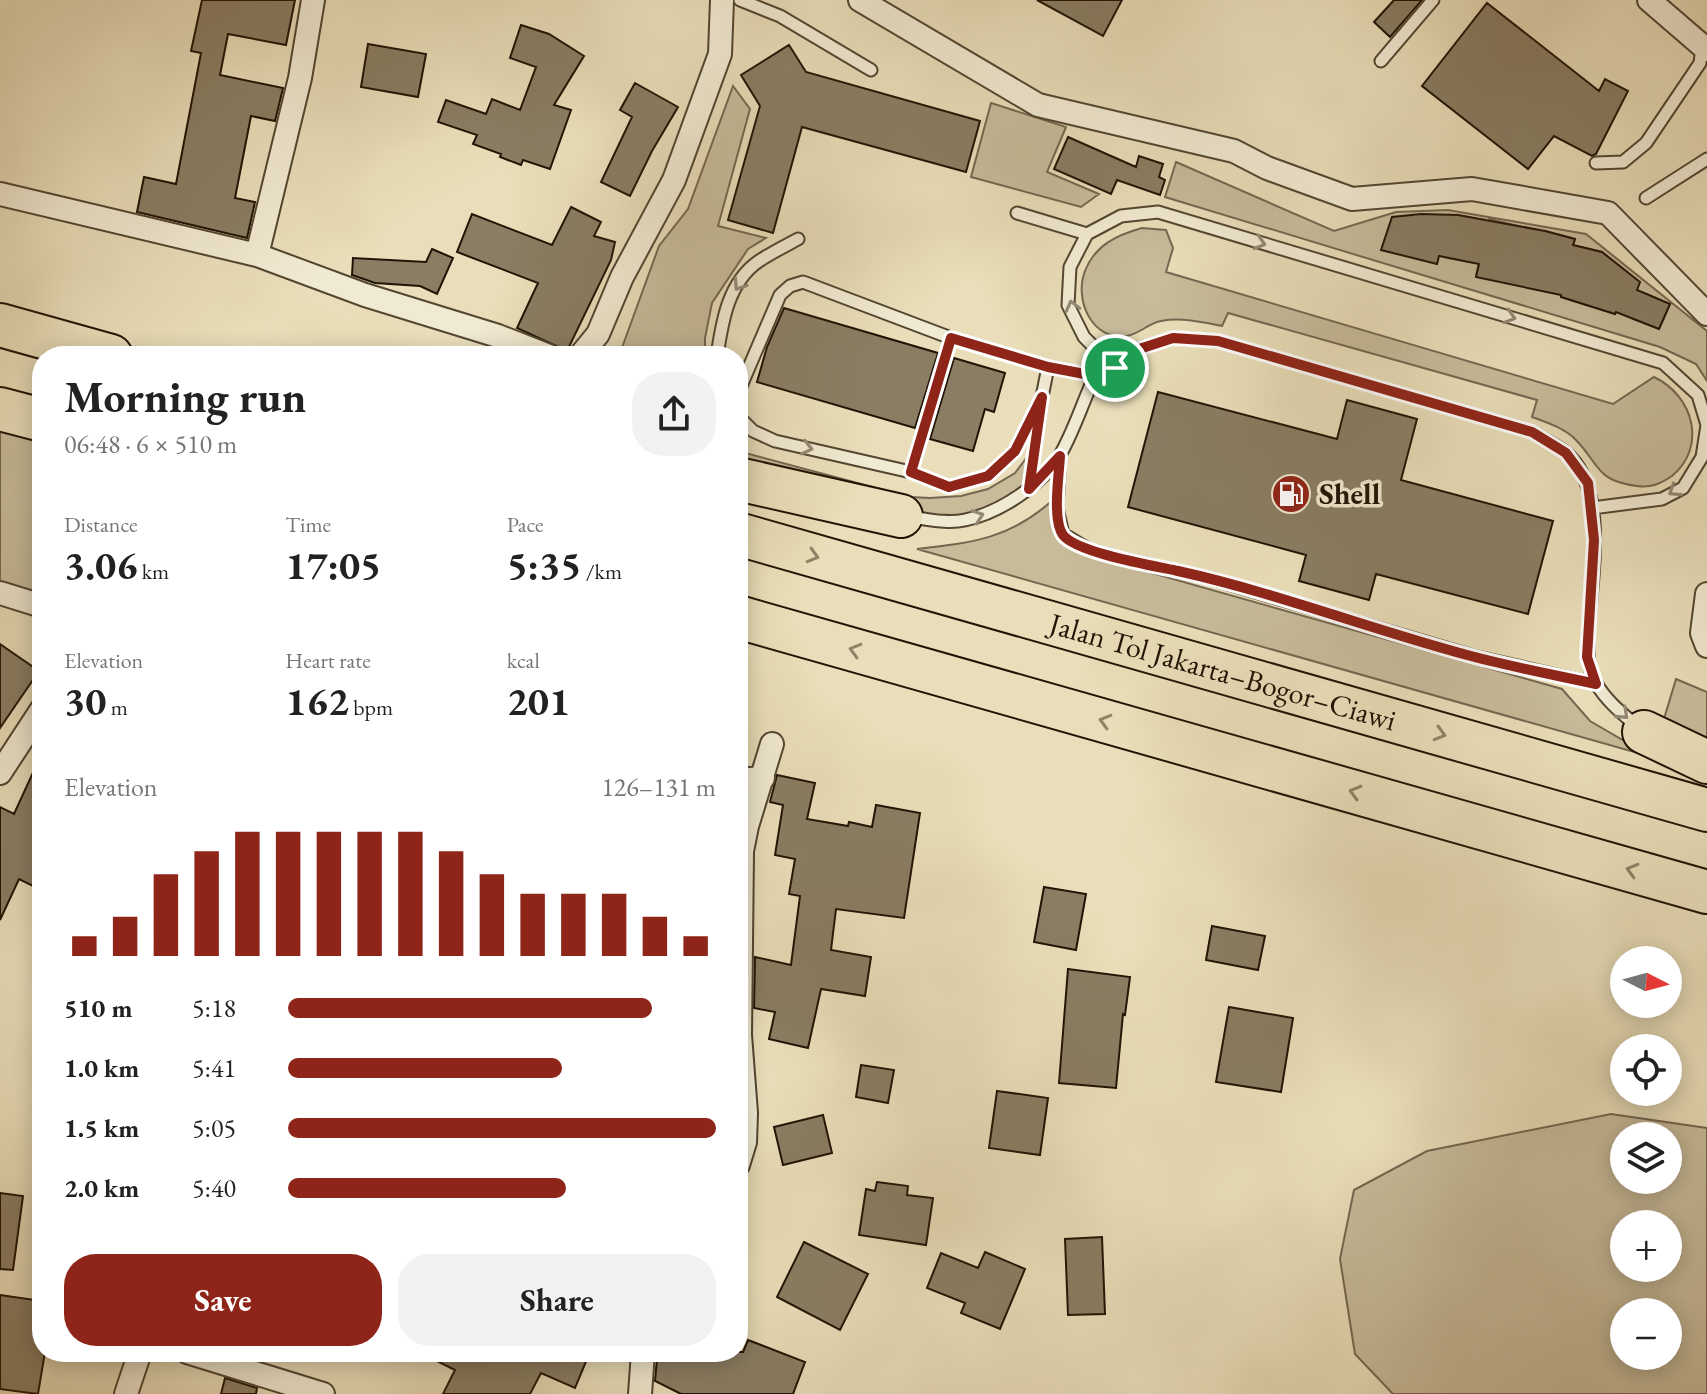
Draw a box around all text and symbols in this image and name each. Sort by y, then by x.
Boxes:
one-way arrow [1253,234,1267,250]
one-way arrow [734,276,749,290]
one-way arrow [1064,300,1081,313]
one-way arrow [1502,308,1516,324]
pin [1081,334,1149,402]
icon: arrive [1093,346,1137,390]
text: Morning run [64,368,306,425]
button: share [632,372,716,456]
text: 06:48 · 6 × 510 m [64,427,237,461]
one-way arrow [799,439,813,456]
fuel station icon: Shell [1270,473,1312,515]
place label: Shell [1319,474,1381,513]
one-way arrow [1669,481,1683,496]
one-way arrow [970,509,984,525]
text: Distance [64,510,137,539]
text: Time [285,510,331,539]
text: Pace [507,510,544,539]
text: 3.06 [64,539,137,591]
text: 17:05 [285,539,381,591]
text: 5:35 [507,539,581,591]
one-way arrow [806,546,819,563]
text: km [137,557,169,586]
text: /km [581,557,622,586]
street label: Jalan Tol Jakarta–Bogor–Ciawi [1042,603,1401,739]
one-way arrow [848,643,862,659]
text: Elevation [64,646,143,675]
text: Heart rate [285,646,371,675]
text: kcal [507,646,540,675]
text: 30 [64,675,106,727]
text: 162 [285,675,349,727]
text: 201 [507,675,570,727]
text: m [106,693,128,722]
text: bpm [349,693,393,722]
one-way arrow [1614,704,1629,718]
one-way arrow [1098,714,1112,730]
one-way arrow [1433,725,1447,741]
text: Elevation [64,770,158,804]
text: 126–131 m [601,770,716,804]
one-way arrow [1348,785,1362,801]
one-way arrow [1625,863,1639,879]
north arrow [1610,946,1682,1018]
map controls [1610,946,1682,1370]
text: 510 m [64,991,132,1025]
text: 5:18 [192,991,236,1025]
button: locate [1610,1034,1682,1106]
text: 1.0 km [64,1051,139,1085]
text: 5:41 [192,1051,236,1085]
text: 1.5 km [64,1111,139,1145]
text: 5:05 [192,1111,236,1145]
button: layers [1610,1122,1682,1194]
text: 2.0 km [64,1171,139,1205]
text: 5:40 [192,1171,236,1205]
button: + [1610,1210,1682,1282]
button: Save [64,1254,382,1346]
button: Share [398,1254,716,1346]
button: − [1610,1298,1682,1370]

